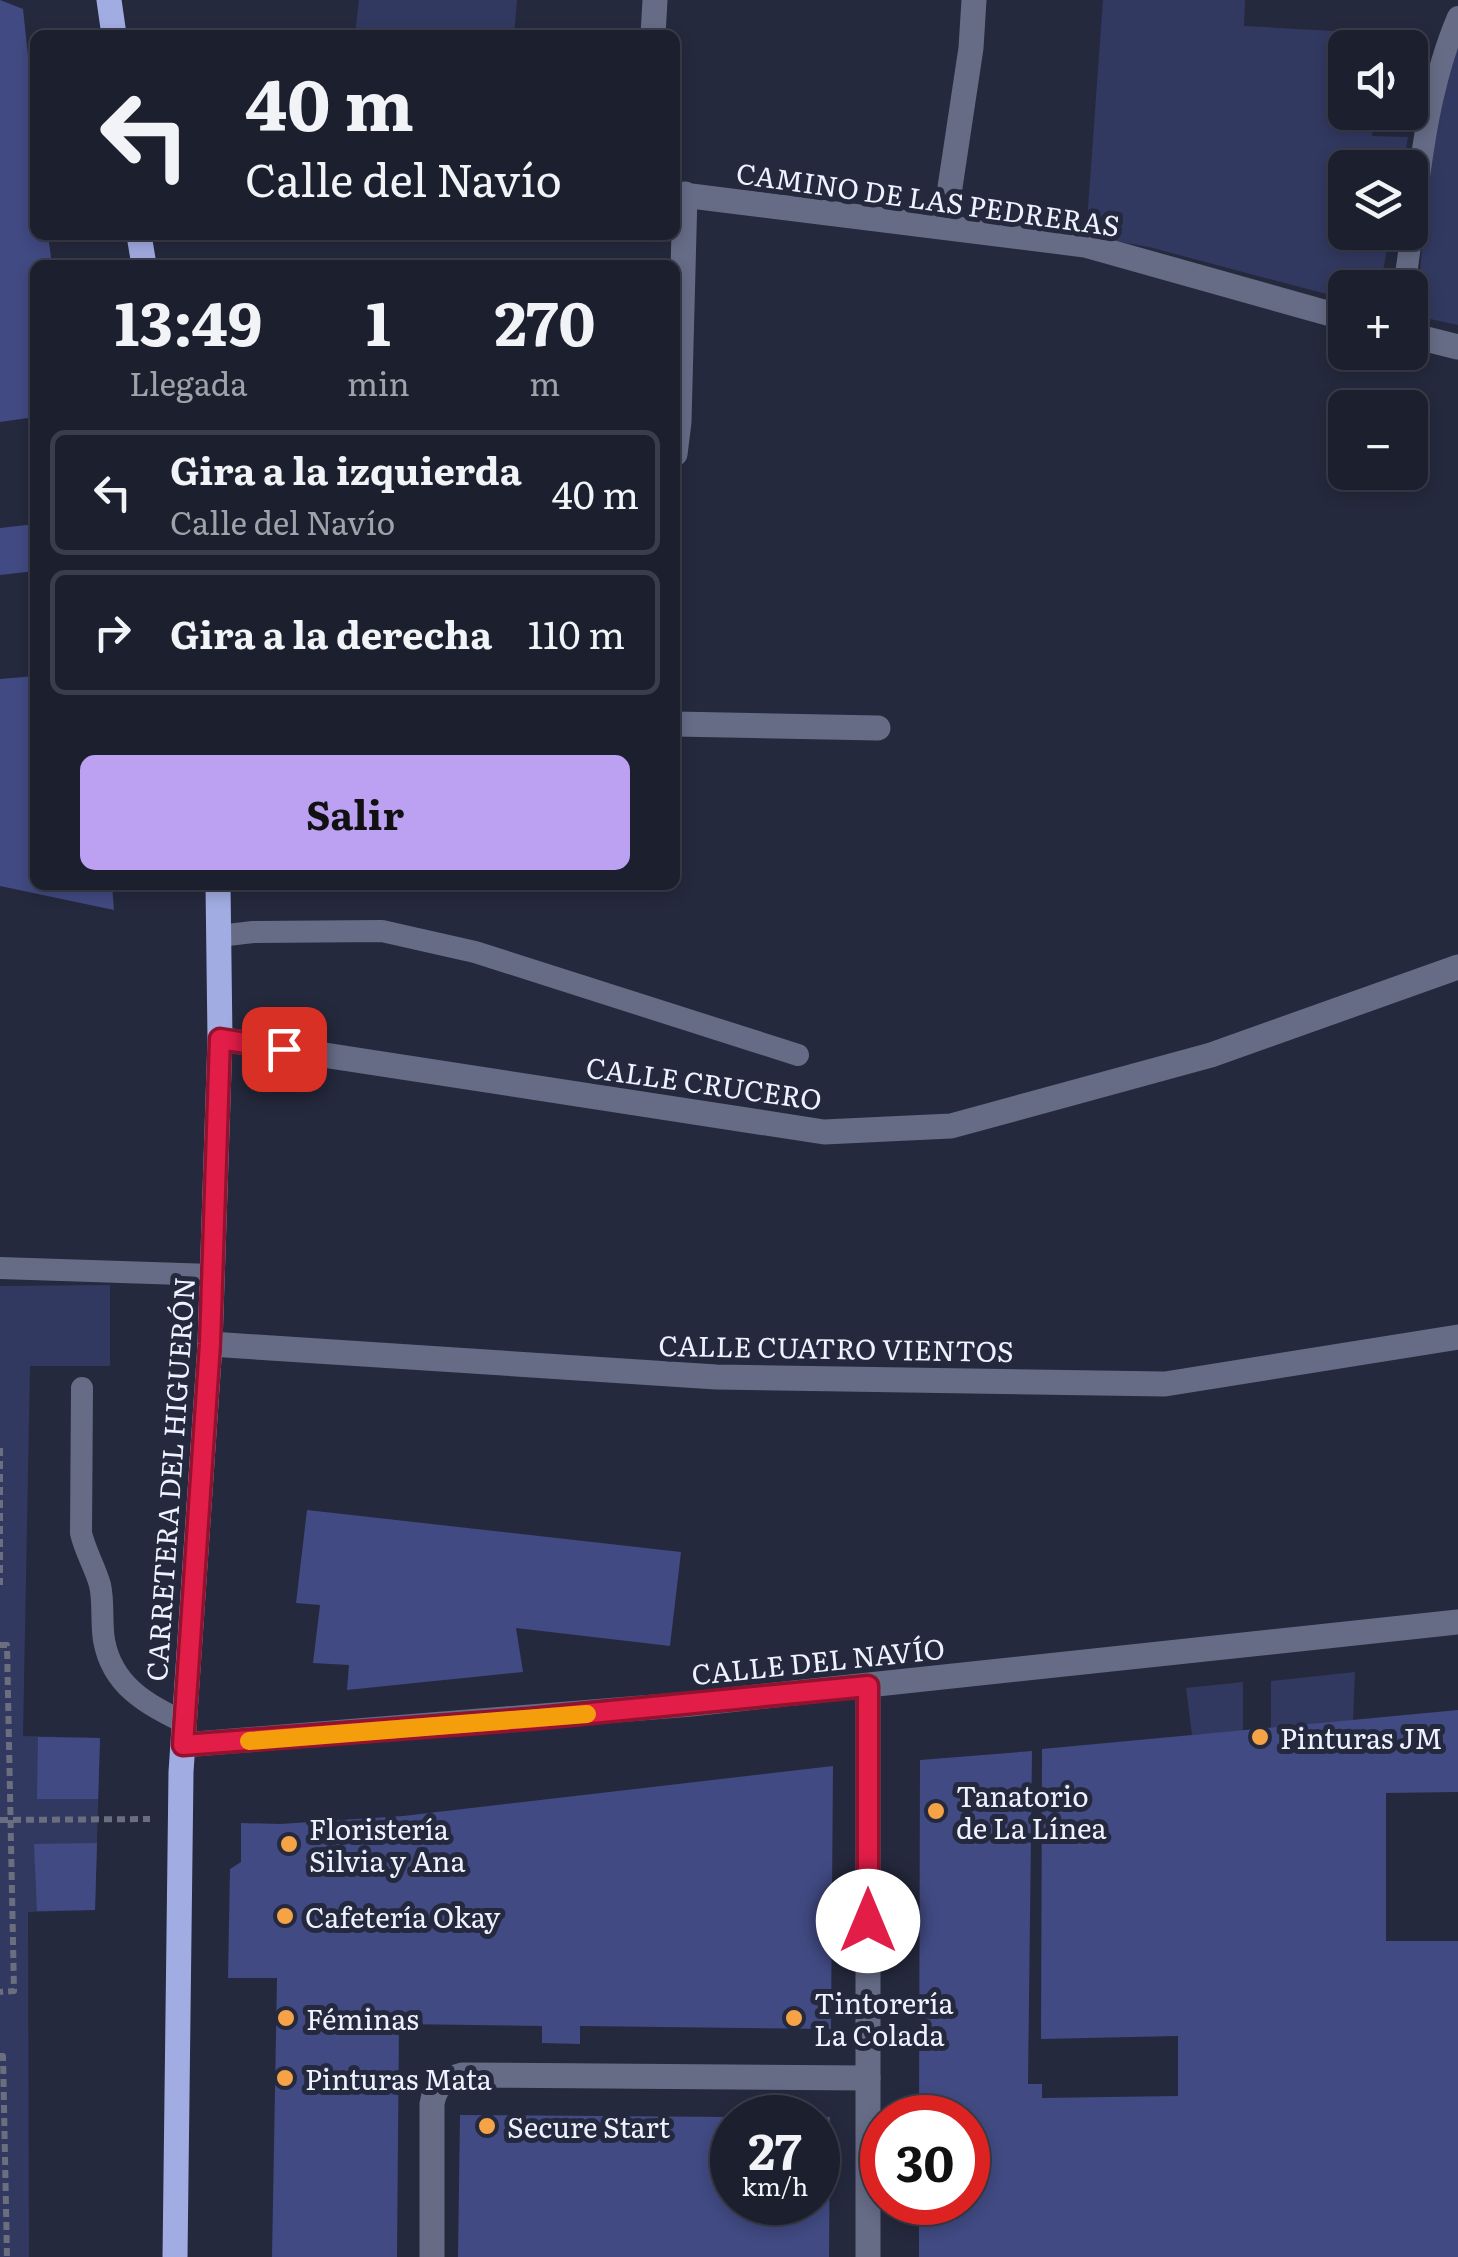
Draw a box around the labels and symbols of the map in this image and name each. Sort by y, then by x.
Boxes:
street label: CAMINO DE LAS PEDRERAS [734,150,1122,246]
pin [242,1007,327,1092]
street label: CALLE CRUCERO [583,1045,825,1119]
street label: CARRETERA DEL HIGUERÓN [134,1275,204,1683]
street label: CALLE CUATRO VIENTOS [658,1323,1014,1371]
street label: CALLE DEL NAVÍO [689,1626,947,1694]
place label: Pinturas JM [1280,1716,1443,1758]
marker: Pinturas JM [1249,1726,1271,1748]
place label: Tanatorio de La Línea [956,1774,1107,1848]
marker: Tanatorio de La Línea [925,1800,947,1822]
place label: Floristería Silvia y Ana [309,1807,466,1881]
marker: Floristería Silvia y Ana [278,1833,300,1855]
position arrow [816,1869,920,1973]
place label: Cafetería Okay [305,1895,501,1937]
marker: Cafetería Okay [274,1905,296,1927]
place label: Tintorería La Colada [814,1981,954,2055]
place label: Féminas [306,1997,419,2039]
marker: Féminas [275,2007,297,2029]
marker: Tintorería La Colada [783,2007,805,2029]
place label: Pinturas Mata [305,2057,492,2099]
marker: Pinturas Mata [274,2067,296,2089]
speed limit sign: 30 [860,2095,990,2225]
place label: Secure Start [507,2105,671,2147]
marker: Secure Start [476,2115,498,2137]

